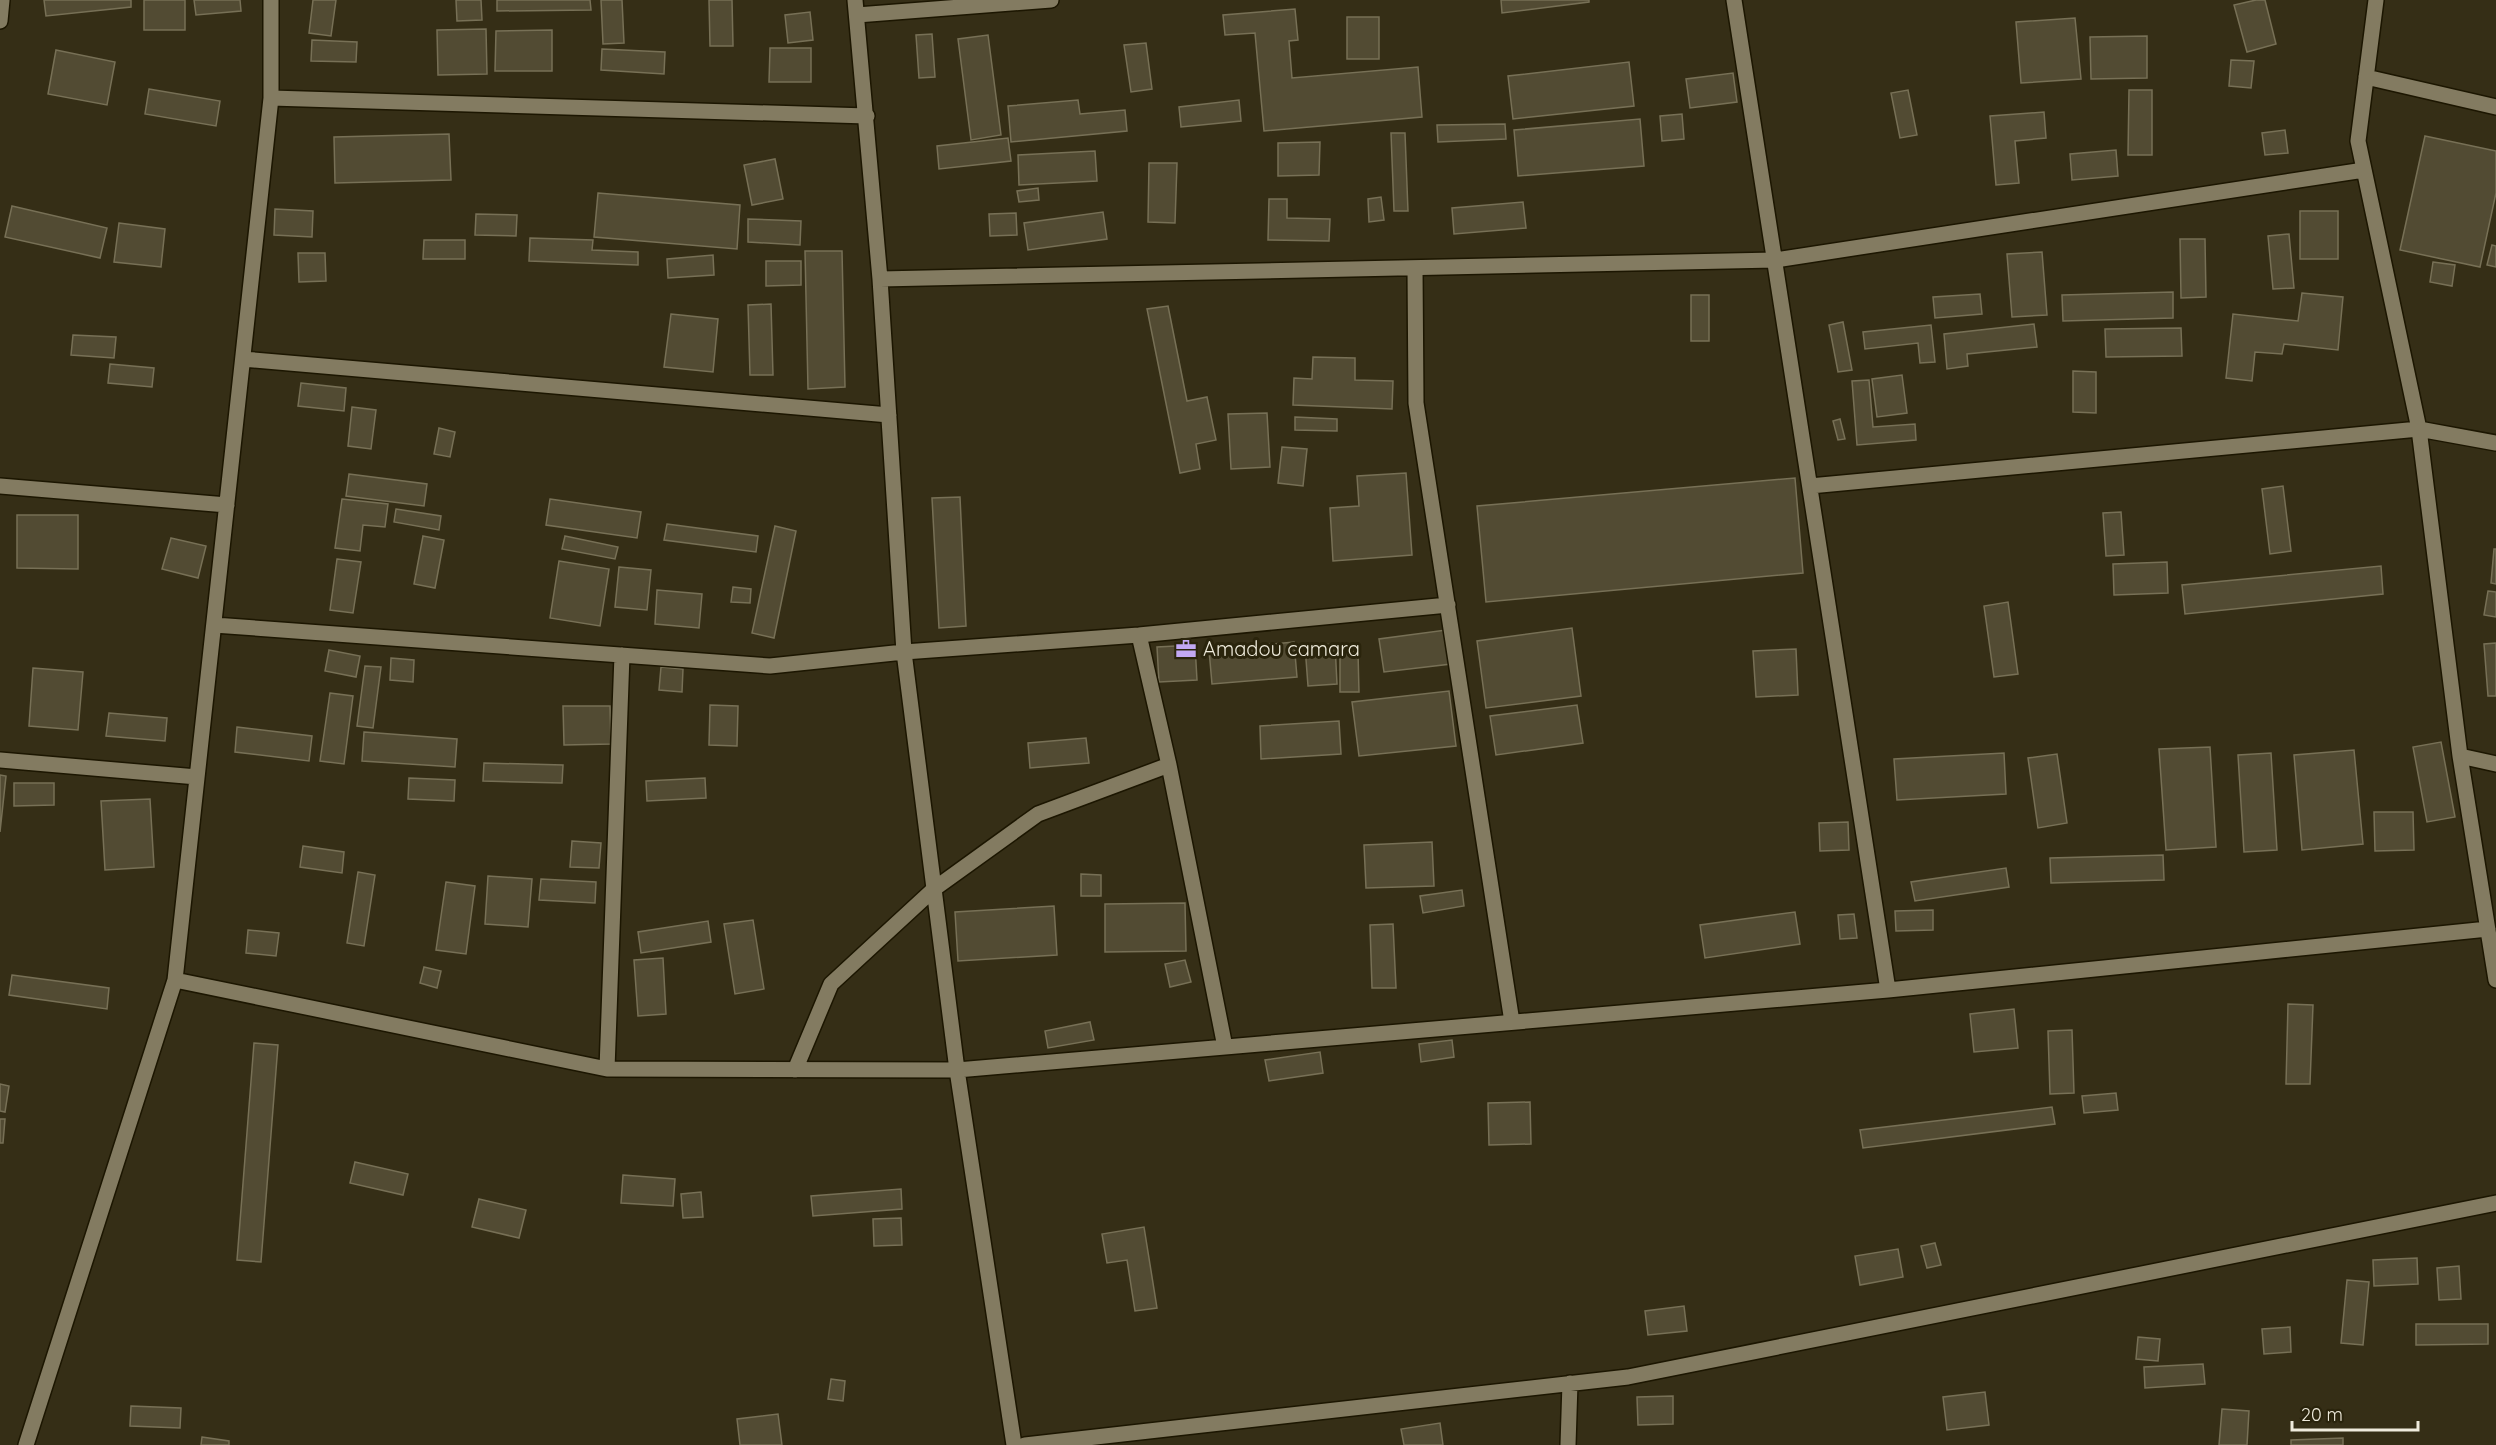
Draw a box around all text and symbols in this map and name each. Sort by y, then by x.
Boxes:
place label: Amadou camara [1203,636,1360,661]
office icon: Amadou camara [1174,637,1198,661]
scale bar [2292,1394,2418,1432]
text: 20 m [2301,1403,2343,1426]

